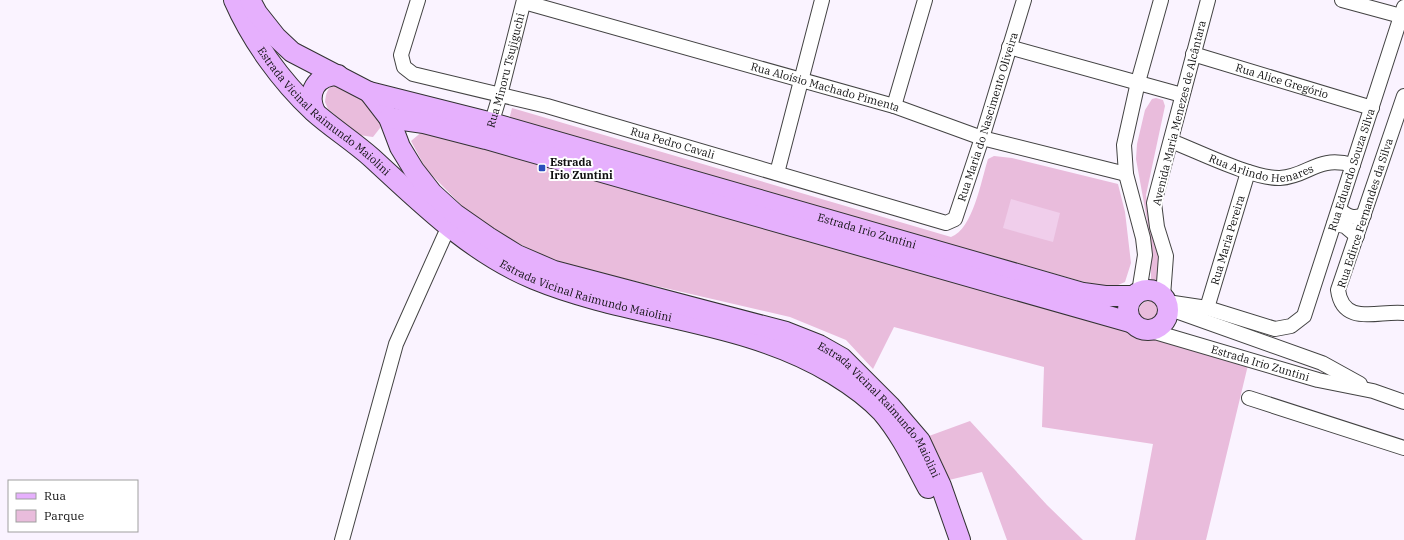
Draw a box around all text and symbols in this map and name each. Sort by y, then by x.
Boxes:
street label: Rua Minoru Tsujiguchi [483,11,528,129]
street label: Avenida Maria Menezes de Alcântara [1149,19,1209,207]
street label: Rua Maria do Nascimento Oliveira [954,31,1021,203]
street label: Estrada Vicinal Raimundo Maiolini [254,44,394,179]
street label: Rua Aloísio Machado Pimenta [749,59,902,115]
street label: Rua Alice Gregório [1234,60,1330,101]
street label: Rua Eduardo Souza Silva [1325,107,1378,233]
street label: Rua Pedro Cavali [629,124,717,162]
street label: Rua Edirce Fernandes da Silva [1334,136,1396,290]
street label: Rua Arlindo Henares [1207,151,1316,185]
place label: Estrada Irio Zuntini [550,155,613,182]
marker: Estrada Irio Zuntini [537,163,547,173]
street label: Rua Maria Pereira [1207,193,1248,287]
street label: Estrada Irio Zuntini [816,210,918,252]
street label: Estrada Vicinal Raimundo Maiolini [497,257,674,325]
street label: Estrada Vicinal Raimundo Maiolini [815,339,943,480]
street label: Estrada Irio Zuntini [1209,342,1312,384]
legend [8,480,138,532]
text: Rua [44,488,66,503]
text: Parque [44,508,84,523]

